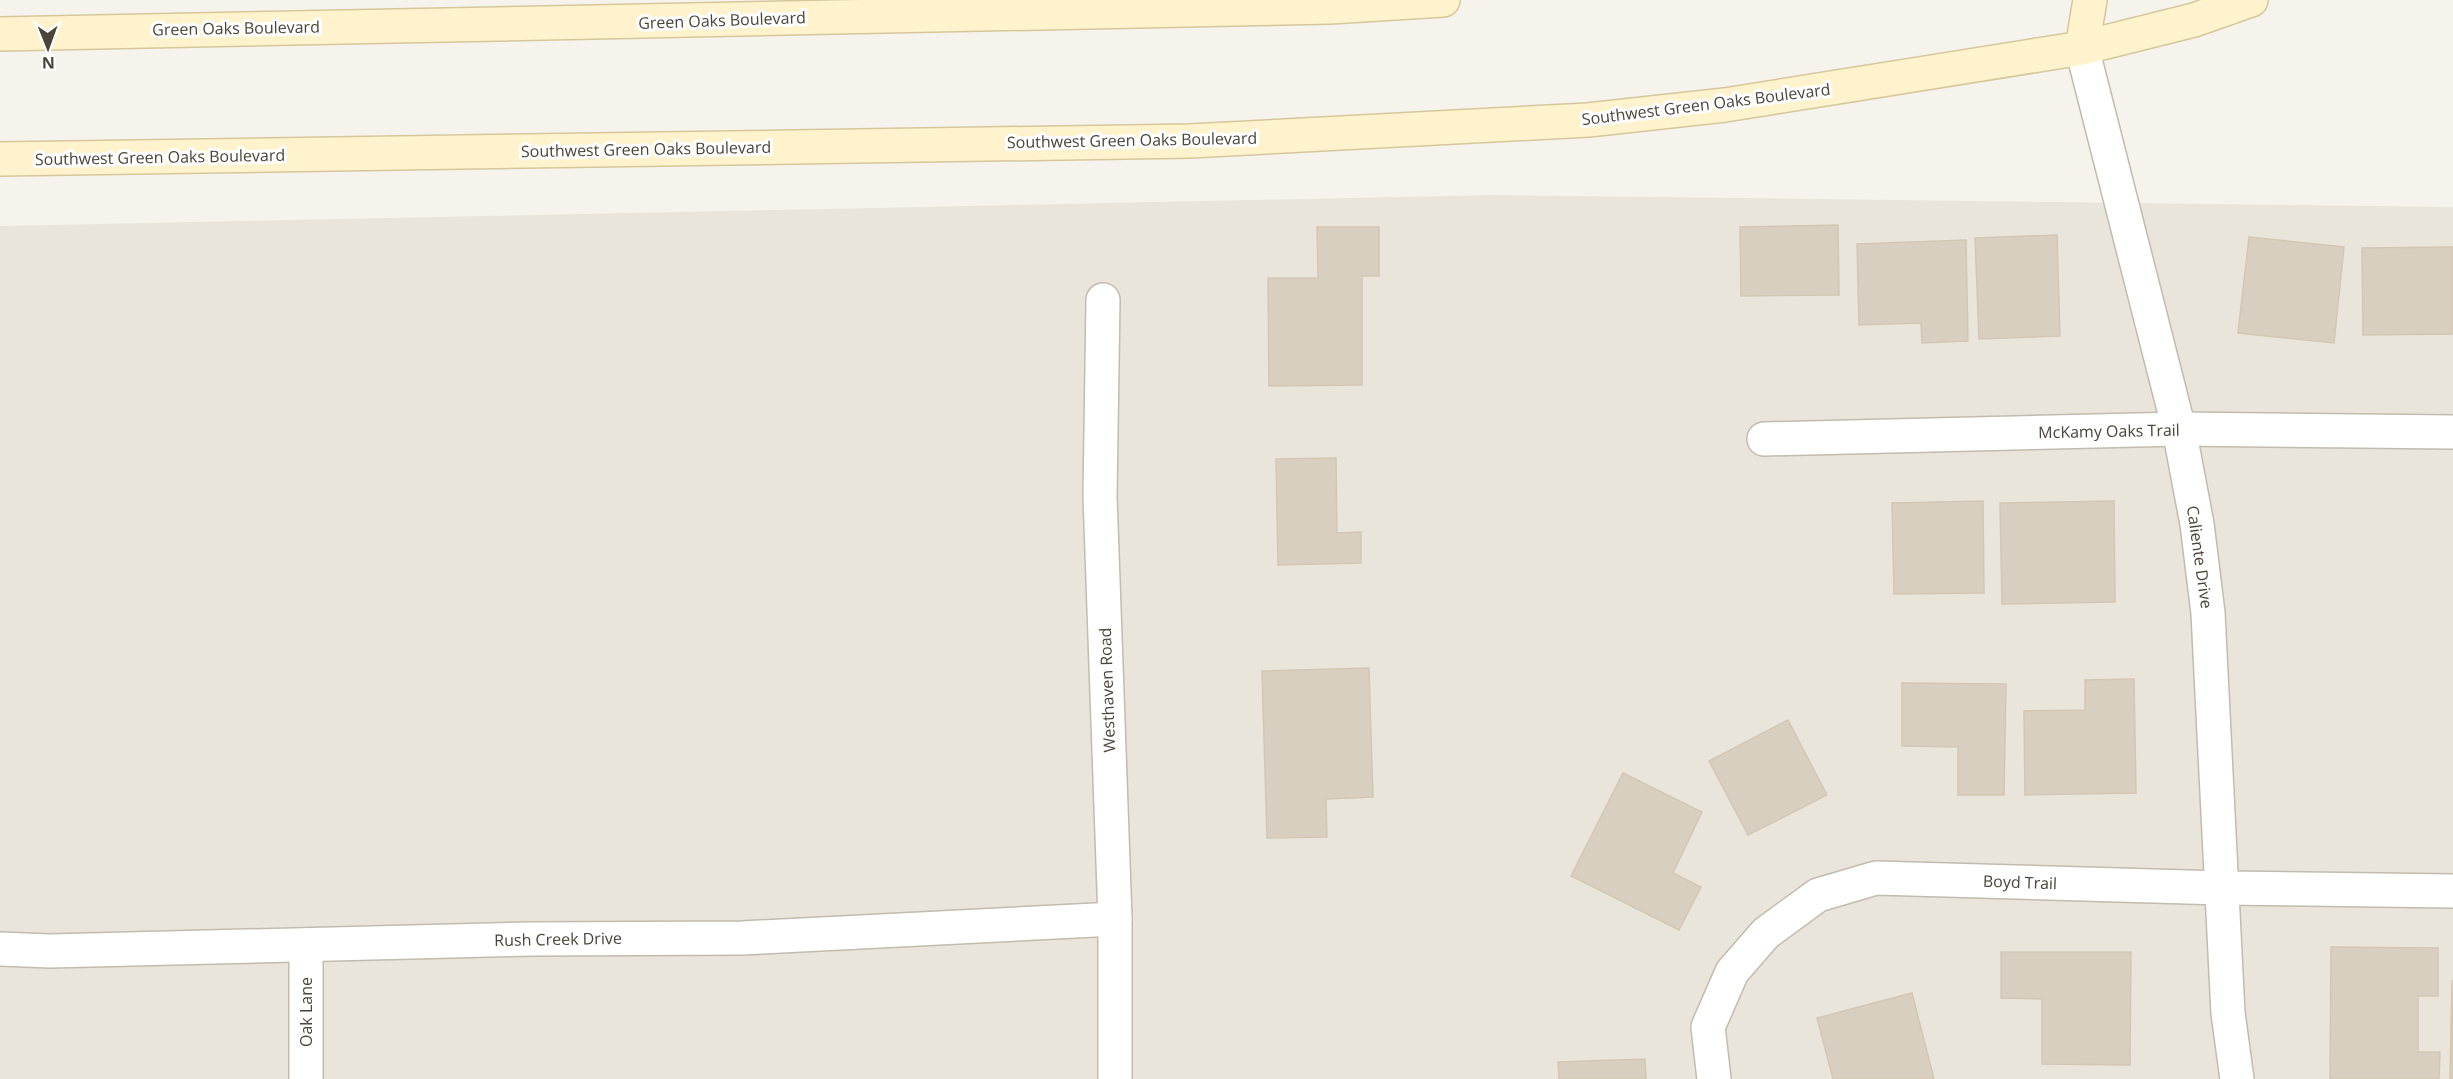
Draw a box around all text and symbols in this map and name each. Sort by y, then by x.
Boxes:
street label: Green Oaks Boulevard [638,6,806,34]
street label: Green Oaks Boulevard [152,16,320,40]
north arrow [18,18,78,78]
text: N [42,52,55,74]
street label: Southwest Green Oaks Boulevard [1580,78,1832,130]
street label: Southwest Green Oaks Boulevard [1007,127,1257,153]
street label: Southwest Green Oaks Boulevard [521,136,771,162]
street label: Southwest Green Oaks Boulevard [35,144,285,170]
street label: McKamy Oaks Trail [2038,419,2180,443]
street label: Caliente Drive [2182,504,2218,610]
street label: Westhaven Road [1094,627,1120,753]
street label: Boyd Trail [1983,870,2057,894]
street label: Rush Creek Drive [494,927,622,951]
street label: Oak Lane [295,977,317,1047]

